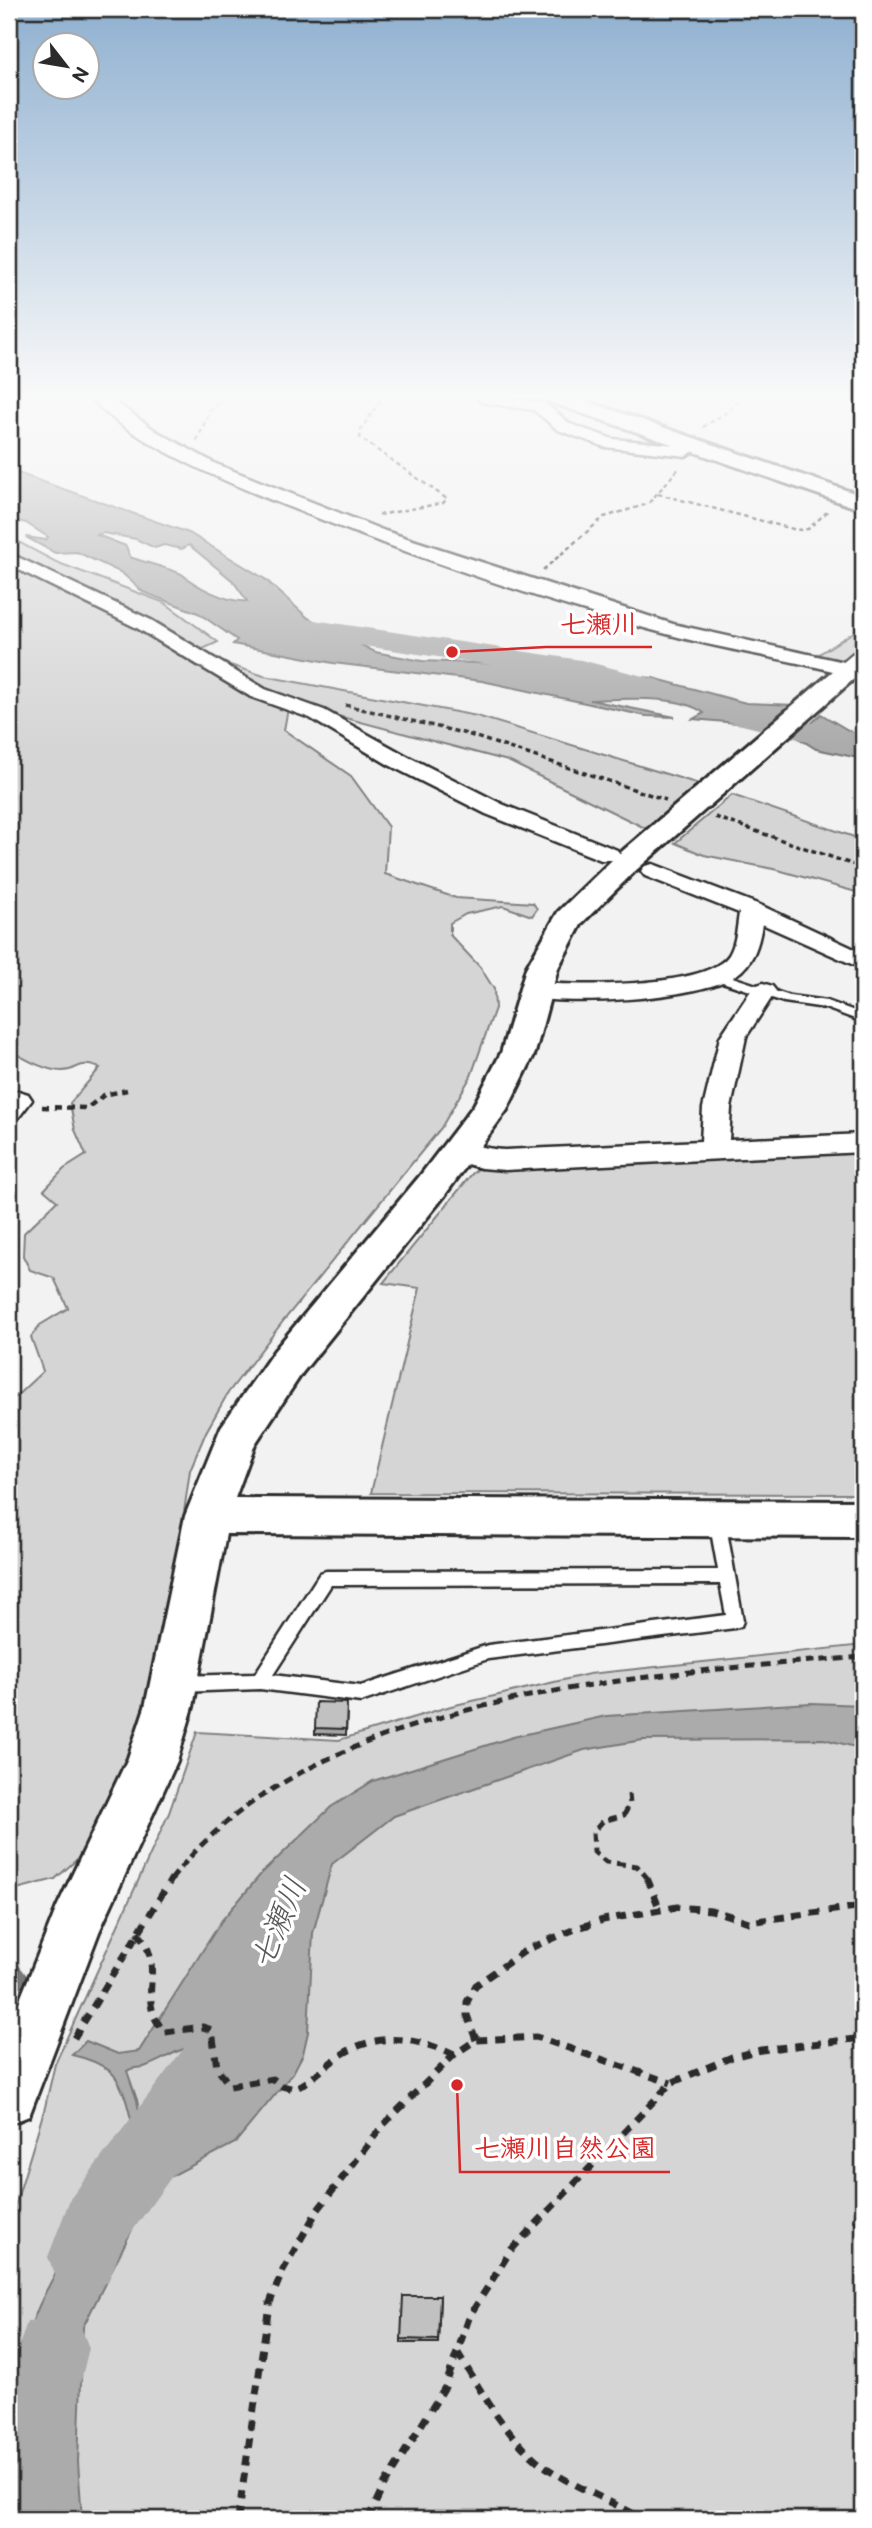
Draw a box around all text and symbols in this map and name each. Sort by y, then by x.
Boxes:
north arrow [32,32,102,102]
text: N [66,62,93,86]
callout: 七瀬川 [546,600,652,647]
text: 七瀬川 [560,610,638,641]
water label: 七瀬川 [243,1872,316,1975]
callout: 七瀬川自然公園 [460,2125,670,2172]
text: 七瀬川自然公園 [474,2134,656,2165]

